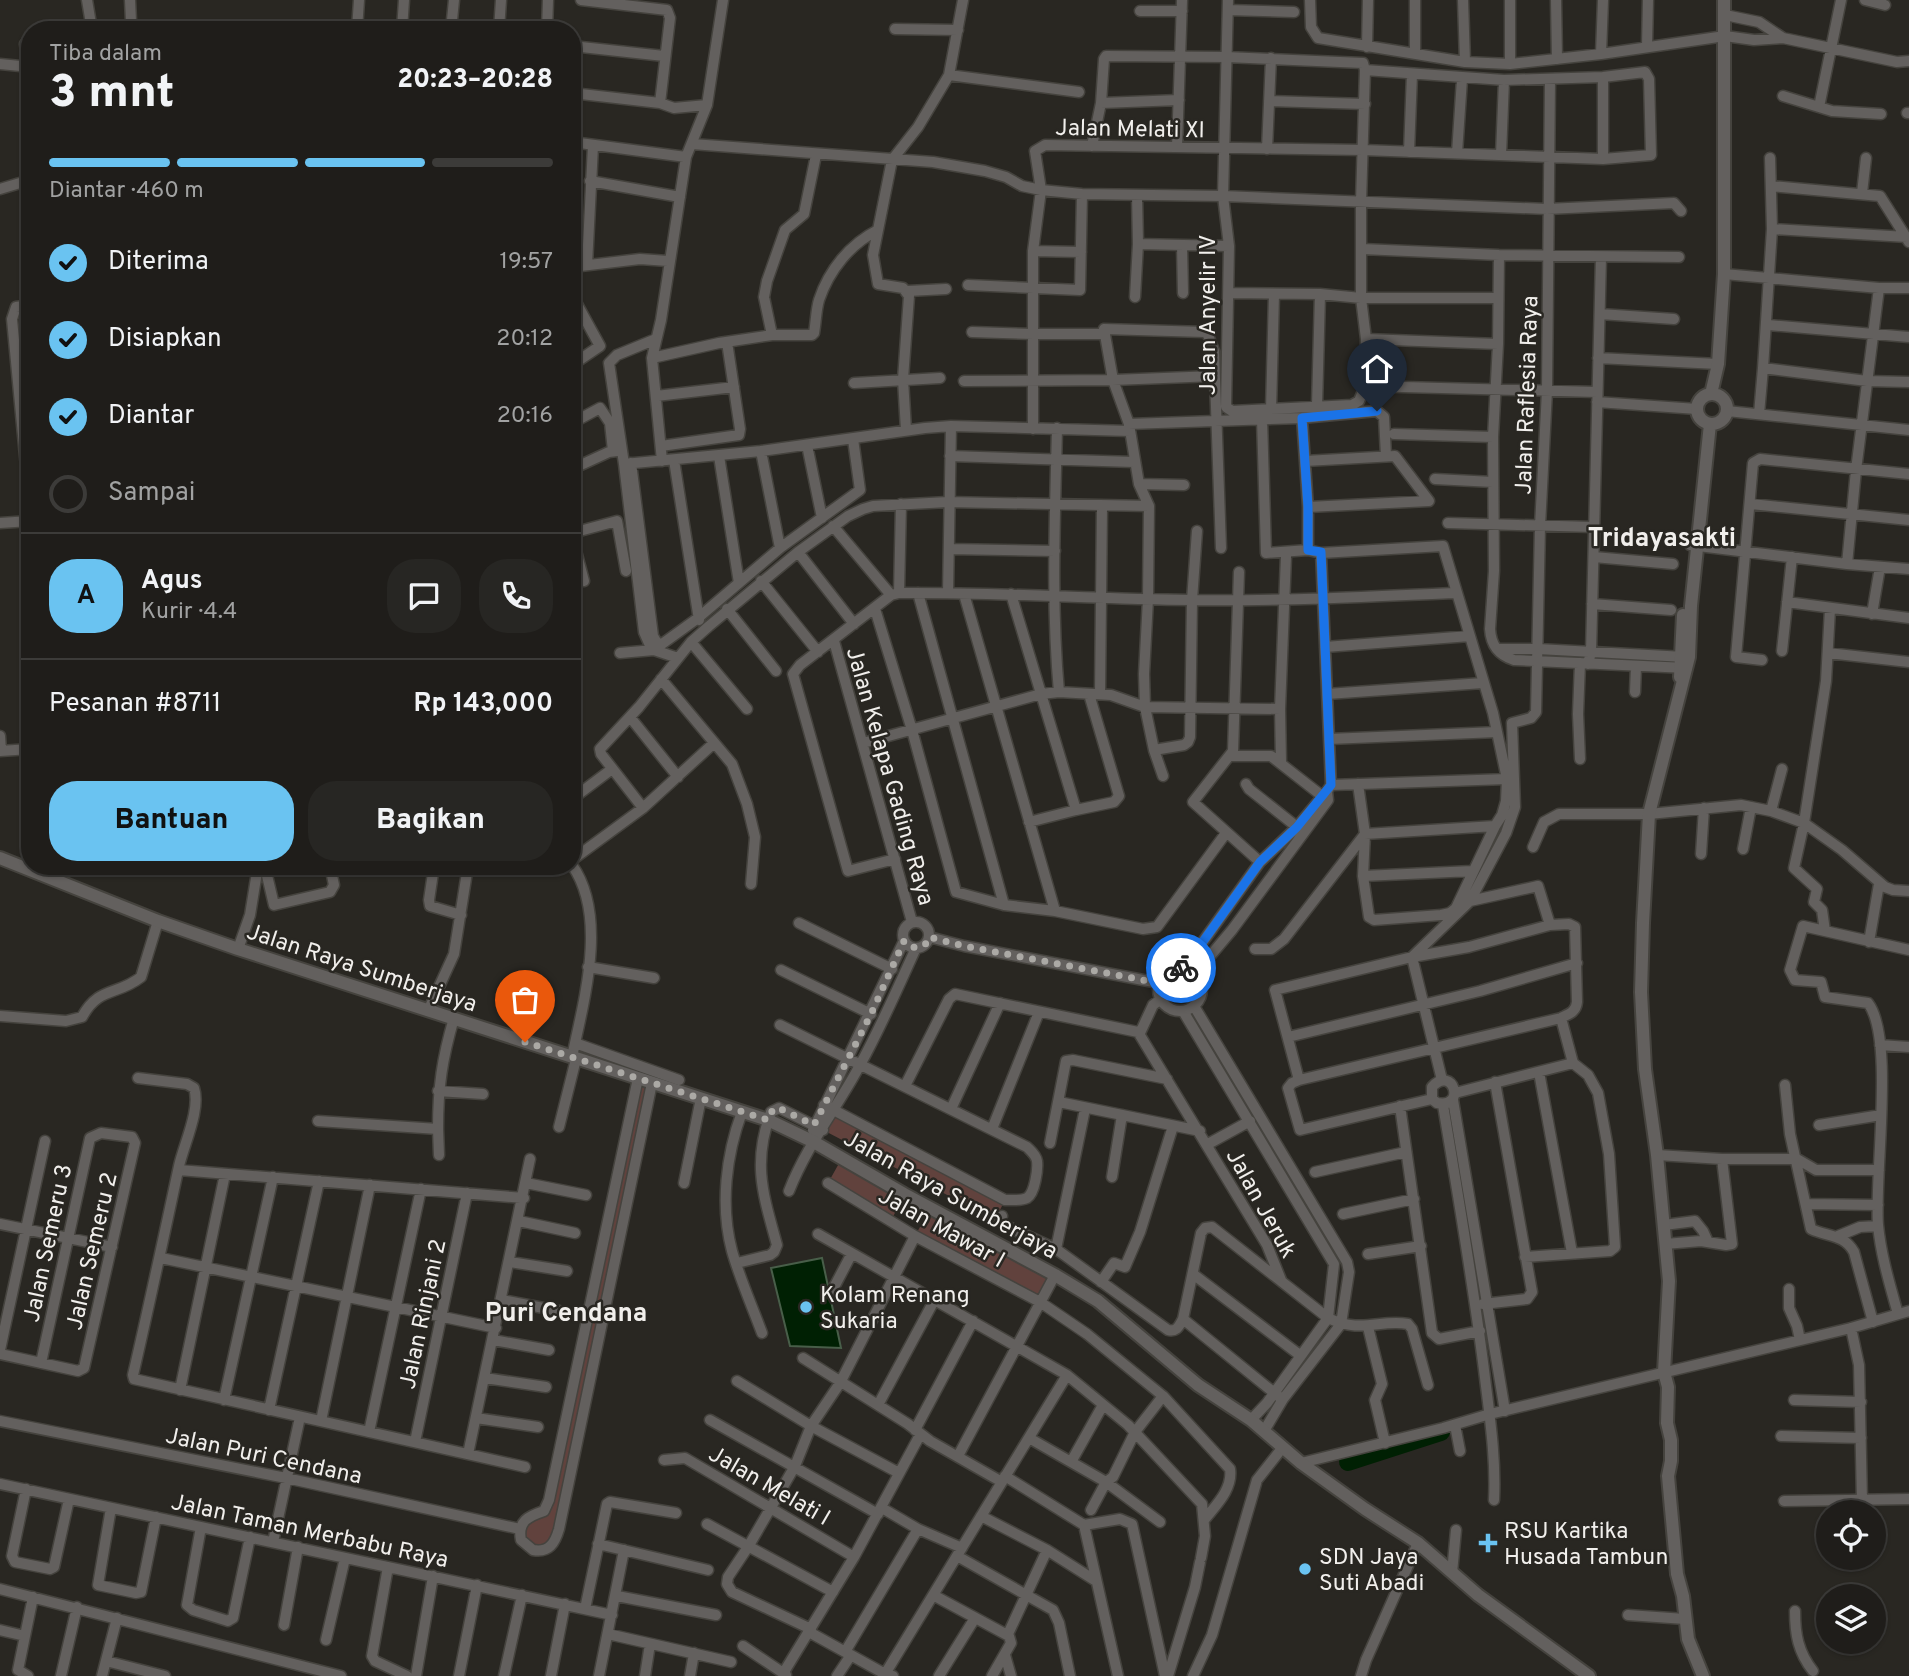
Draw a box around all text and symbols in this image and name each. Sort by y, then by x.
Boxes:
text: Tiba dalam [49,40,162,69]
text: 20:23–20:28 [397,64,553,97]
text: 3 mnt [49,65,174,124]
street label: Jalan Melati XI [1055,115,1205,146]
text: Diantar · 460 m [49,177,204,206]
street label: Jalan Anyelir IV [1195,234,1224,396]
icon: check [49,244,87,282]
text: Diterima [108,246,209,279]
text: 19:57 [499,248,553,277]
street label: Jalan Raflesia Raya [1511,295,1546,495]
icon: check [49,321,87,359]
text: Disiapkan [108,323,222,356]
text: 20:12 [496,325,553,354]
pin [1347,339,1407,411]
icon: home [1358,350,1396,388]
icon: check [49,398,87,436]
text: Diantar [108,400,194,433]
text: 20:16 [497,402,553,431]
text: Sampai [108,477,195,510]
district label: Tridayasakti [1588,523,1736,556]
button: chat [387,559,461,633]
button: phone [479,559,553,633]
text: Agus [141,565,203,598]
text: A [77,580,95,613]
text: Kurir · 4.4 [141,598,237,627]
street label: Jalan Kelapa Gading Raya [838,644,939,909]
text: Pesanan #8711 [49,688,221,721]
text: Rp 143,000 [413,688,553,721]
button: Bantuan [49,781,294,861]
button: Bagikan [308,781,553,861]
street label: Jalan Raya Sumberjaya [242,918,480,1020]
courier [1146,933,1216,1003]
icon: bike [1162,949,1200,987]
pin [495,970,555,1042]
icon: bag [506,981,544,1019]
street label: Jalan Raya Sumberjaya [838,1125,1062,1267]
street label: Jalan Jeruk [1218,1144,1302,1264]
street label: Jalan Semeru 3 [19,1162,80,1325]
street label: Jalan Semeru 2 [61,1170,126,1333]
street label: Jalan Mawar I [872,1182,1009,1276]
street label: Jalan Rinjani 2 [394,1237,455,1392]
place label: Kolam Renang Sukaria [820,1282,970,1337]
district label: Puri Cendana [485,1298,647,1331]
marker: Kolam Renang Sukaria [798,1299,814,1315]
street label: Jalan Puri Cendana [163,1422,364,1492]
street label: Jalan Melati I [703,1441,835,1534]
street label: Jalan Taman Merbabu Raya [168,1489,451,1576]
map controls [1816,1500,1886,1654]
button: locate [1816,1500,1886,1570]
place label: RSU Kartika Husada Tambun [1504,1518,1668,1573]
marker: RSU Kartika Husada Tambun [1478,1533,1498,1553]
place label: SDN Jaya Suti Abadi [1319,1544,1424,1599]
marker: SDN Jaya Suti Abadi [1297,1561,1313,1577]
button: layers [1816,1584,1886,1654]

